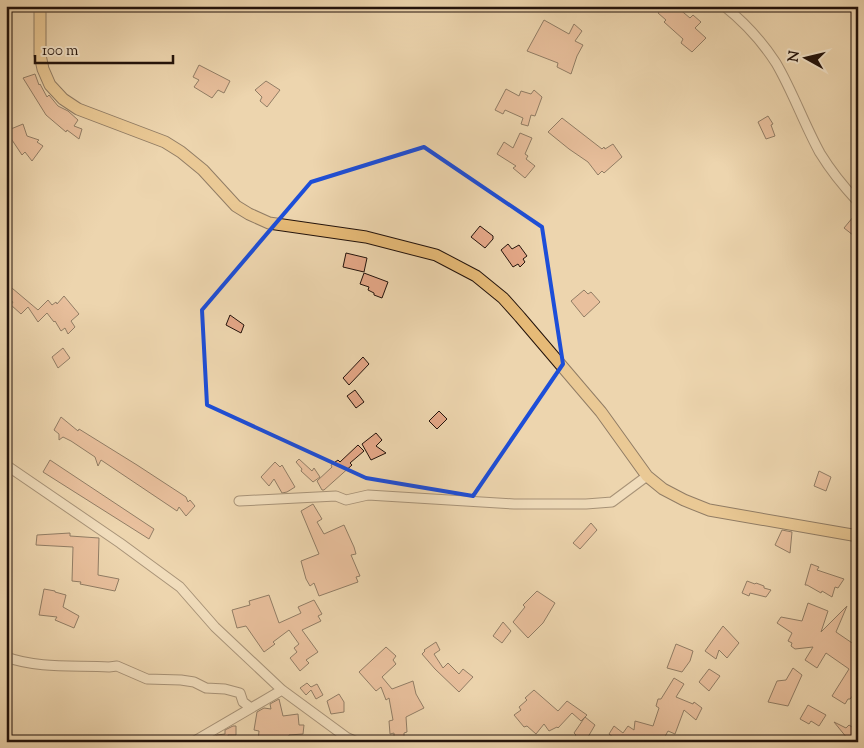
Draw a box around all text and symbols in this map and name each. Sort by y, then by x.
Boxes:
scale bar [35,32,172,64]
north arrow [782,32,832,82]
text: 100 m [42,41,79,62]
text: N [784,50,806,63]

